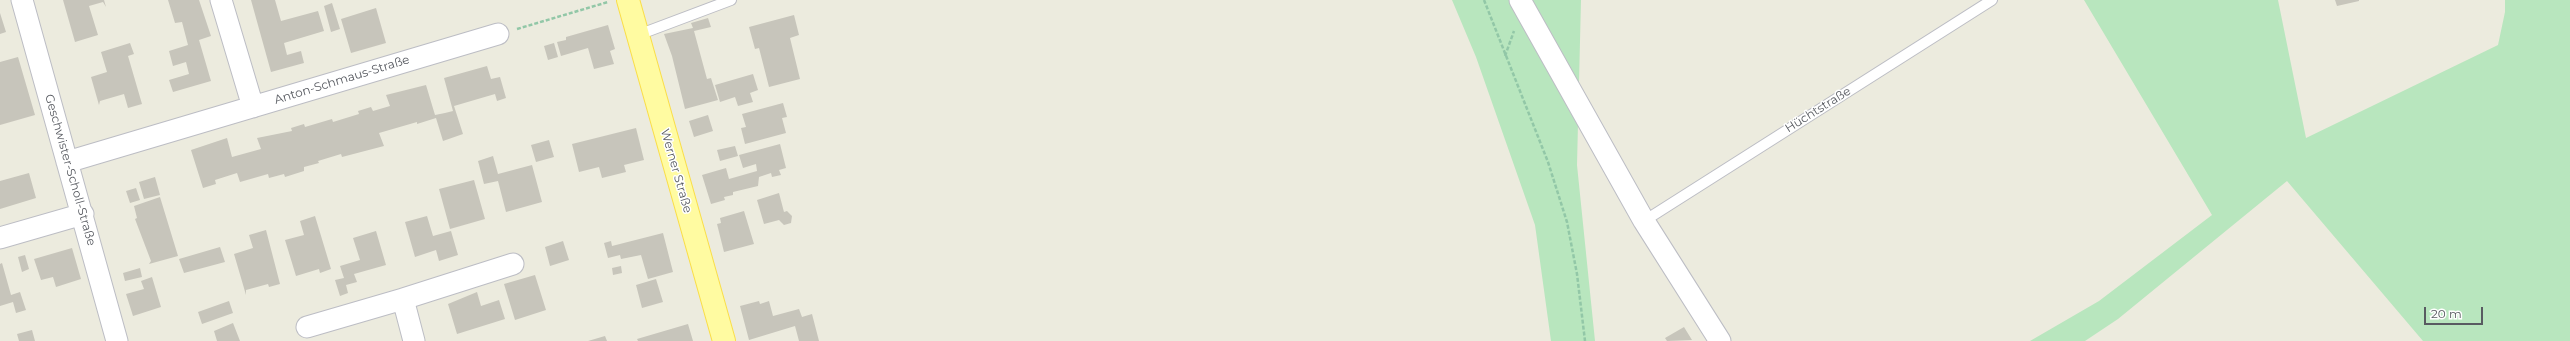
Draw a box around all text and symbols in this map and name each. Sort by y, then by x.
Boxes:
street label: Anton-Schmaus-Straße [273,53,411,107]
street label: Hüchtstraße [1782,84,1854,136]
street label: Geschwister-Scholl-Straße [41,93,99,247]
street label: Werner Straße [657,127,695,215]
scale bar [2426,299,2485,325]
text: 20 m [2431,306,2462,321]

